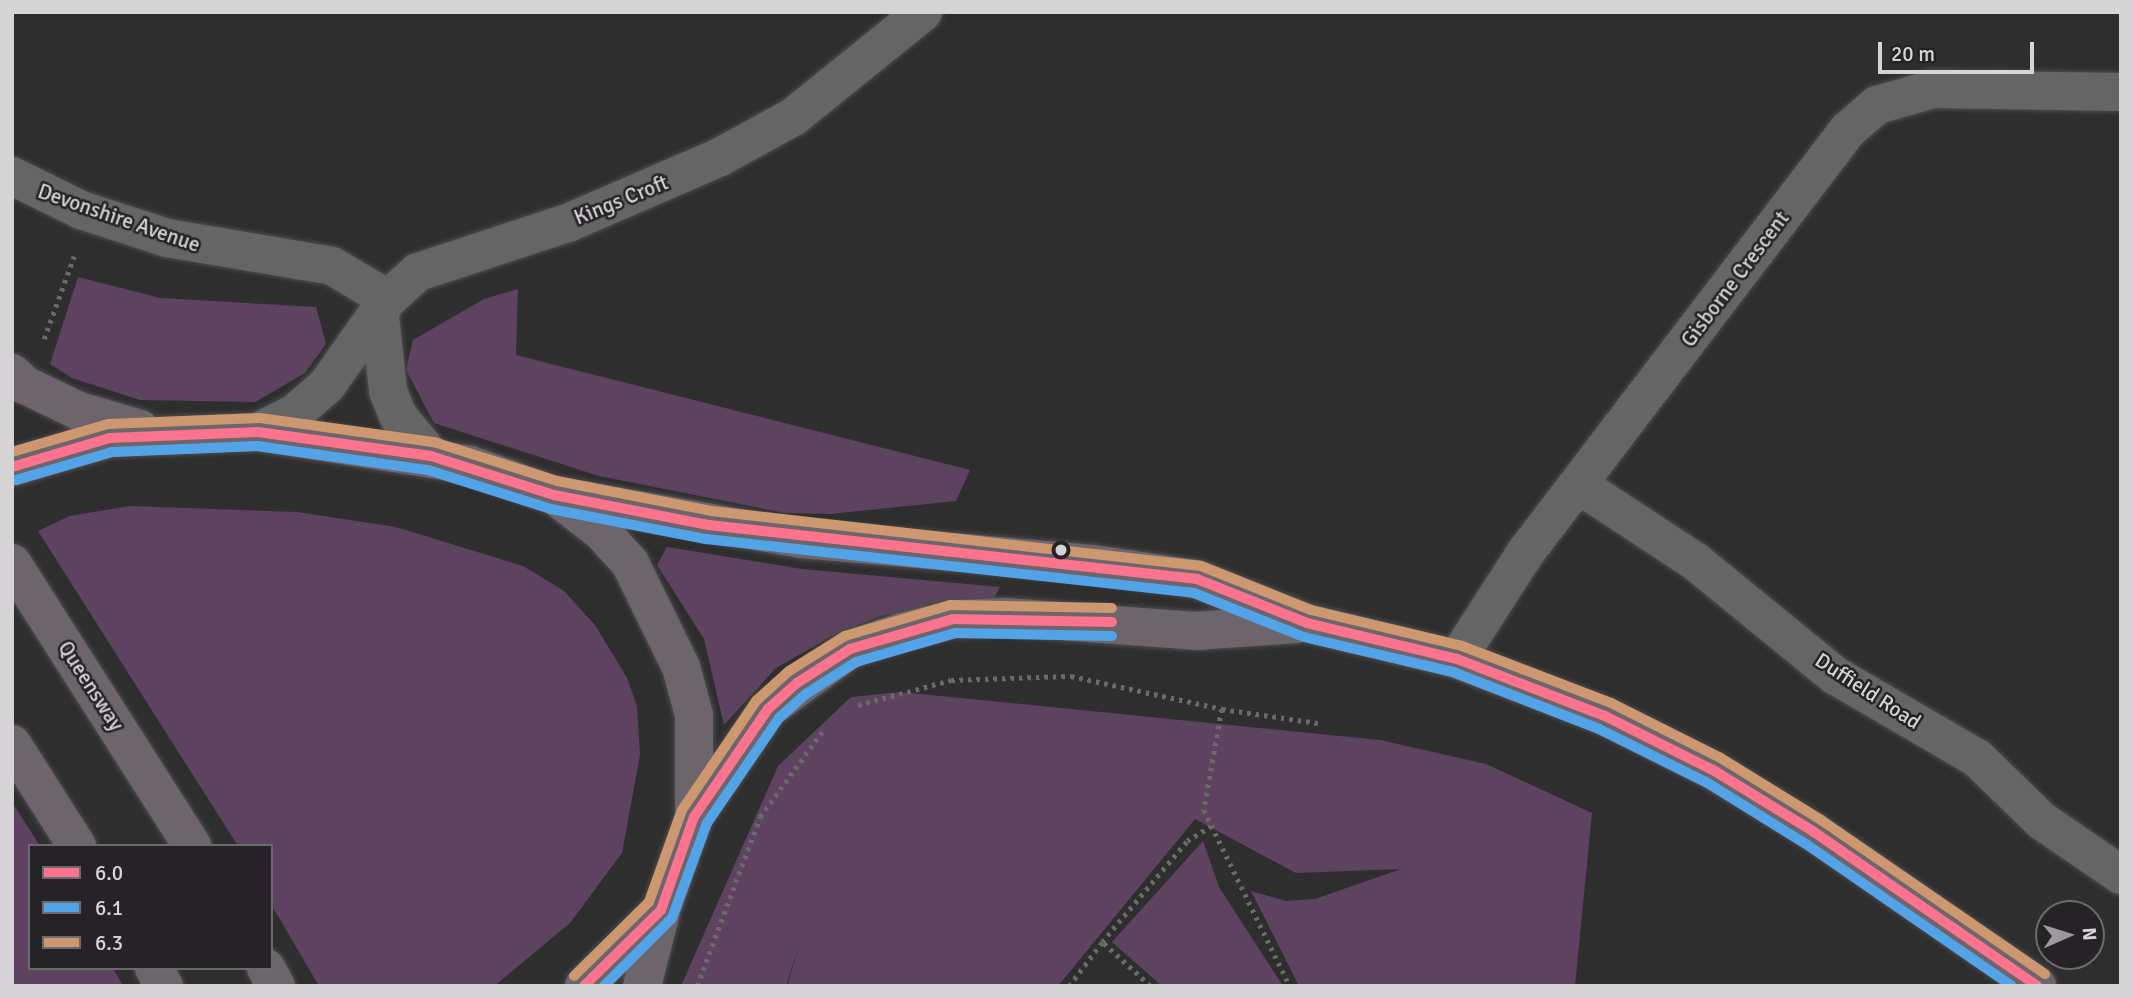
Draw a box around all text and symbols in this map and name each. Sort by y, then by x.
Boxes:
scale bar [1881,28,2037,72]
text: 20 m [1891,41,1935,67]
street label: Kings Croft [570,170,672,230]
street label: Devonshire Avenue [35,178,203,258]
street label: Gisborne Crescent [1676,206,1794,352]
unlabelled marker [1054,543,1068,557]
street label: Queensway [53,636,129,736]
street label: Duffield Road [1810,647,1926,735]
legend [28,844,273,970]
text: 6.0 [95,860,123,886]
text: 6.1 [95,895,123,921]
north arrow [2035,900,2105,970]
text: N [2077,927,2101,941]
text: 6.3 [95,930,123,956]

